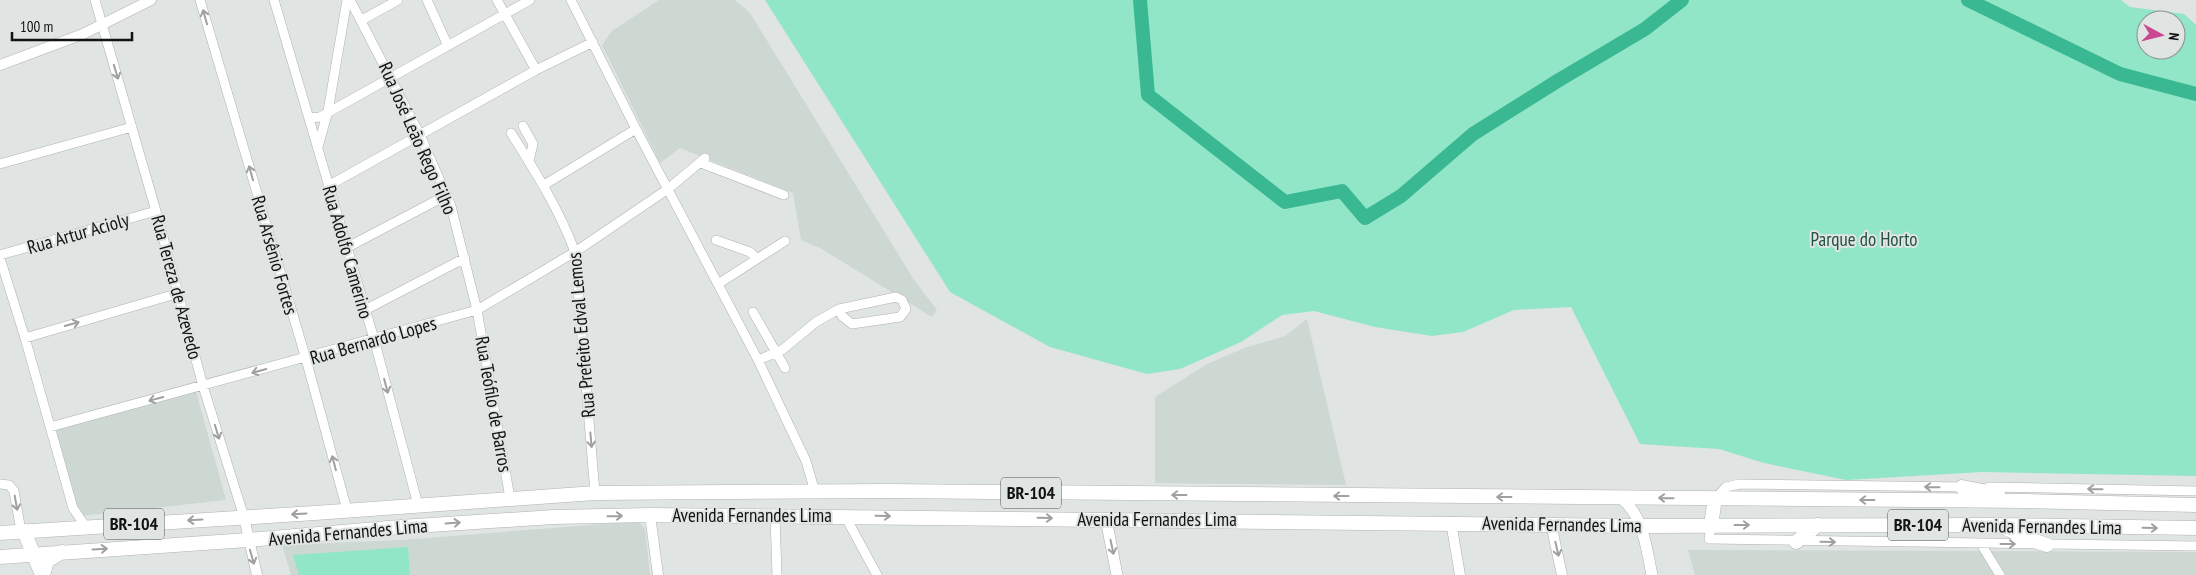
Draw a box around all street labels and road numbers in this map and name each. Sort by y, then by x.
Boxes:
street label: Rua José Leão Rego Filho [374,58,462,218]
street label: Rua Adolfo Camerino [318,183,378,321]
street label: Rua Arsênio Fortes [247,193,303,317]
street label: Rua Artur Acioly [24,207,132,259]
street label: Rua Tereza de Azevedo [146,212,208,362]
street label: Rua Prefeito Edval Lemos [562,251,600,419]
street label: Rua Bernardo Lopes [307,310,439,370]
street label: Rua Teófilo de Barros [470,334,518,474]
road number: BR-104 [1001,478,1061,508]
street label: Avenida Fernandes Lima [672,503,832,527]
street label: Avenida Fernandes Lima [1077,507,1237,531]
road number: BR-104 [104,508,164,540]
road number: BR-104 [1888,510,1948,540]
street label: Avenida Fernandes Lima [1482,511,1642,537]
street label: Avenida Fernandes Lima [267,513,429,551]
street label: Avenida Fernandes Lima [1962,513,2122,539]

